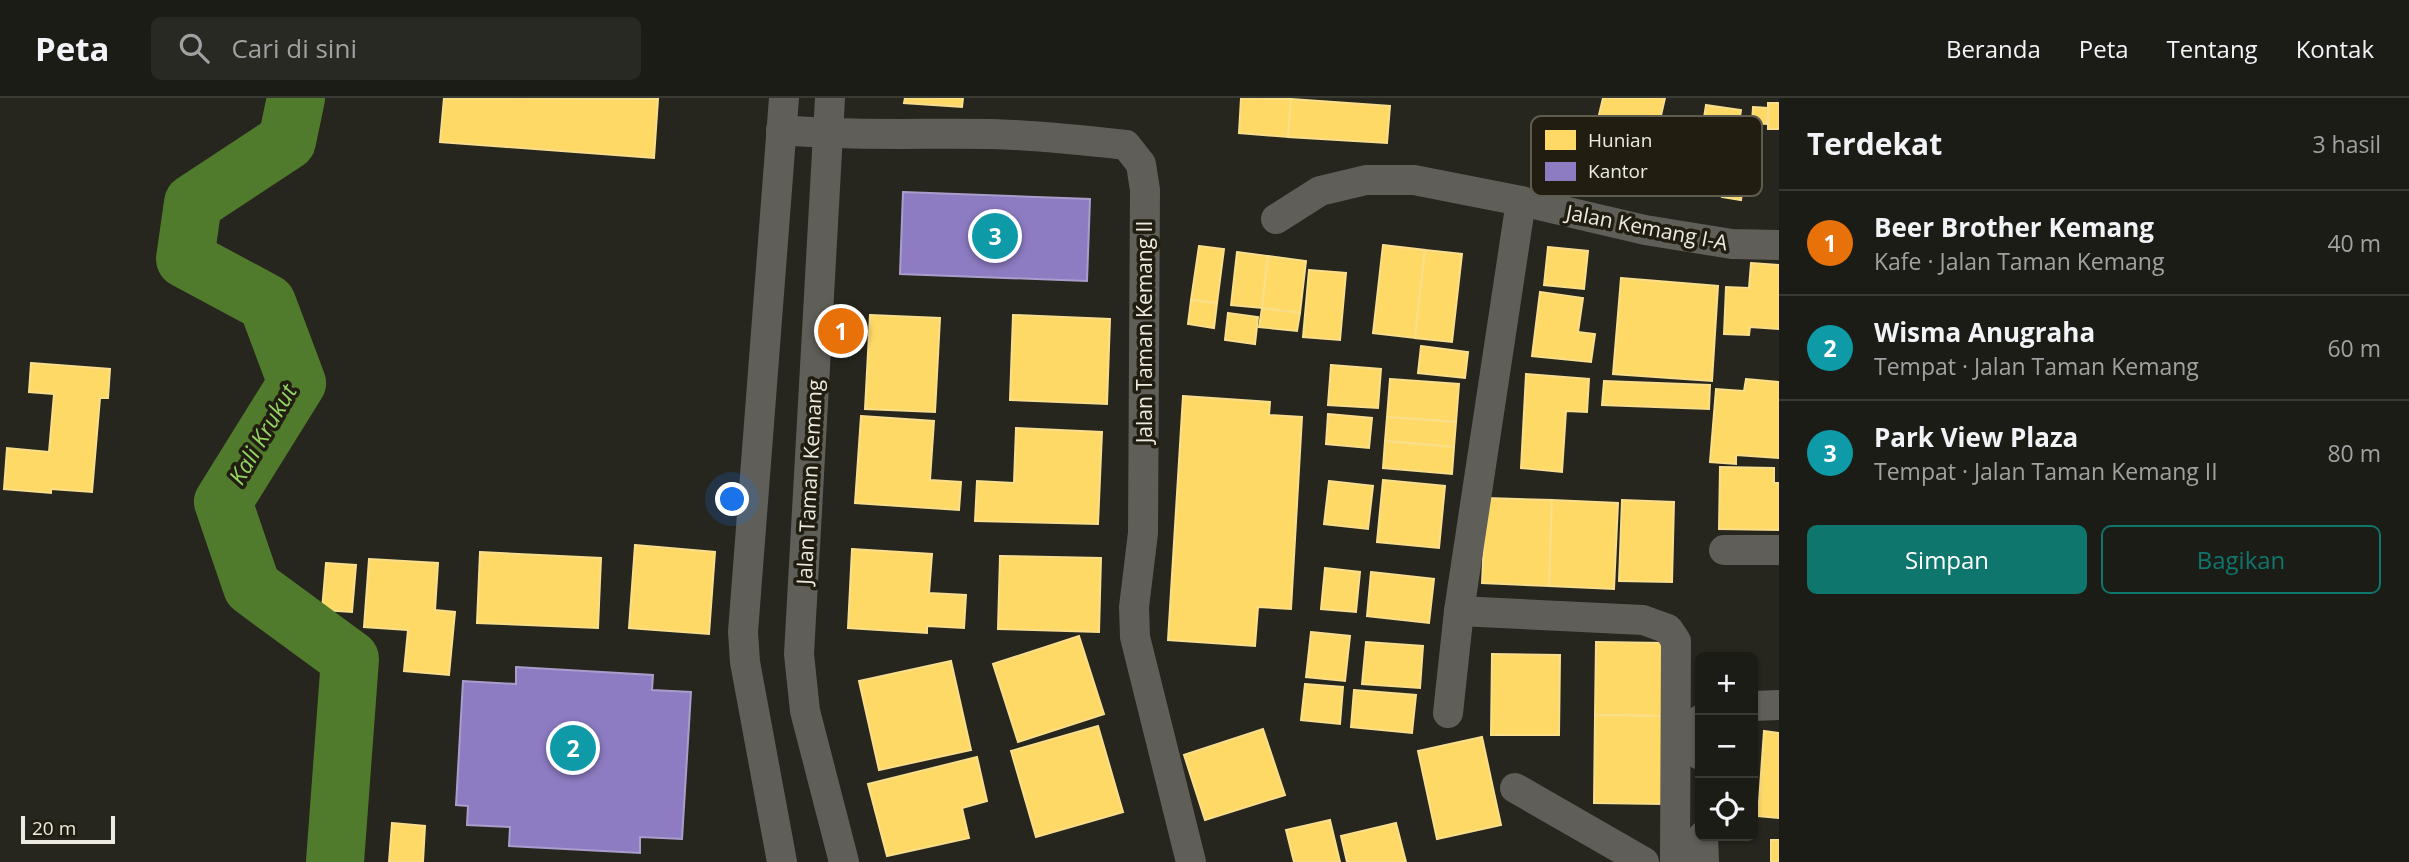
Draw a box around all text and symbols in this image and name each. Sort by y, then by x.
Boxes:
search box [151,17,641,80]
text: Peta [35,26,109,71]
icon: search [175,29,213,67]
text: Cari di sini [231,30,357,66]
text: Beranda [1946,32,2041,65]
text: Peta [2079,32,2129,65]
text: Tentang [2167,32,2258,65]
text: Kontak [2296,32,2374,65]
legend [1531,116,1762,196]
text: Terdekat [1807,123,1942,164]
text: Hunian [1588,127,1652,153]
text: 3 hasil [2312,128,2381,160]
text: Kantor [1588,158,1648,184]
street label: Jalan Kemang I-A [1562,197,1731,257]
text: Beer Brother Kemang [1874,209,2154,245]
pin: 3 [972,210,1018,262]
street label: Jalan Taman Kemang II [1130,221,1158,445]
text: 1 [1823,227,1837,259]
text: 40 m [2327,227,2381,259]
text: Kafe · Jalan Taman Kemang [1874,245,2164,277]
pin: 1 [818,305,864,357]
text: Wisma Anugraha [1874,314,2095,350]
text: 2 [1823,332,1837,364]
text: 60 m [2327,332,2381,364]
text: Tempat · Jalan Taman Kemang [1874,350,2199,382]
water label: Kali Krukut [220,377,304,490]
street label: Jalan Taman Kemang [790,379,828,587]
text: Park View Plaza [1874,419,2078,455]
text: 3 [1823,437,1837,469]
text: 80 m [2327,437,2381,469]
text: Tempat · Jalan Taman Kemang II [1874,455,2218,487]
your location [715,482,749,516]
button: Simpan [1807,525,2087,594]
button: Bagikan [2101,525,2381,594]
map controls [1695,652,1758,841]
button: + [1695,652,1758,715]
button: − [1695,715,1758,778]
pin: 2 [550,722,596,774]
button: locate [1695,778,1758,841]
scale bar [21,813,116,845]
text: 20 m [32,815,76,841]

